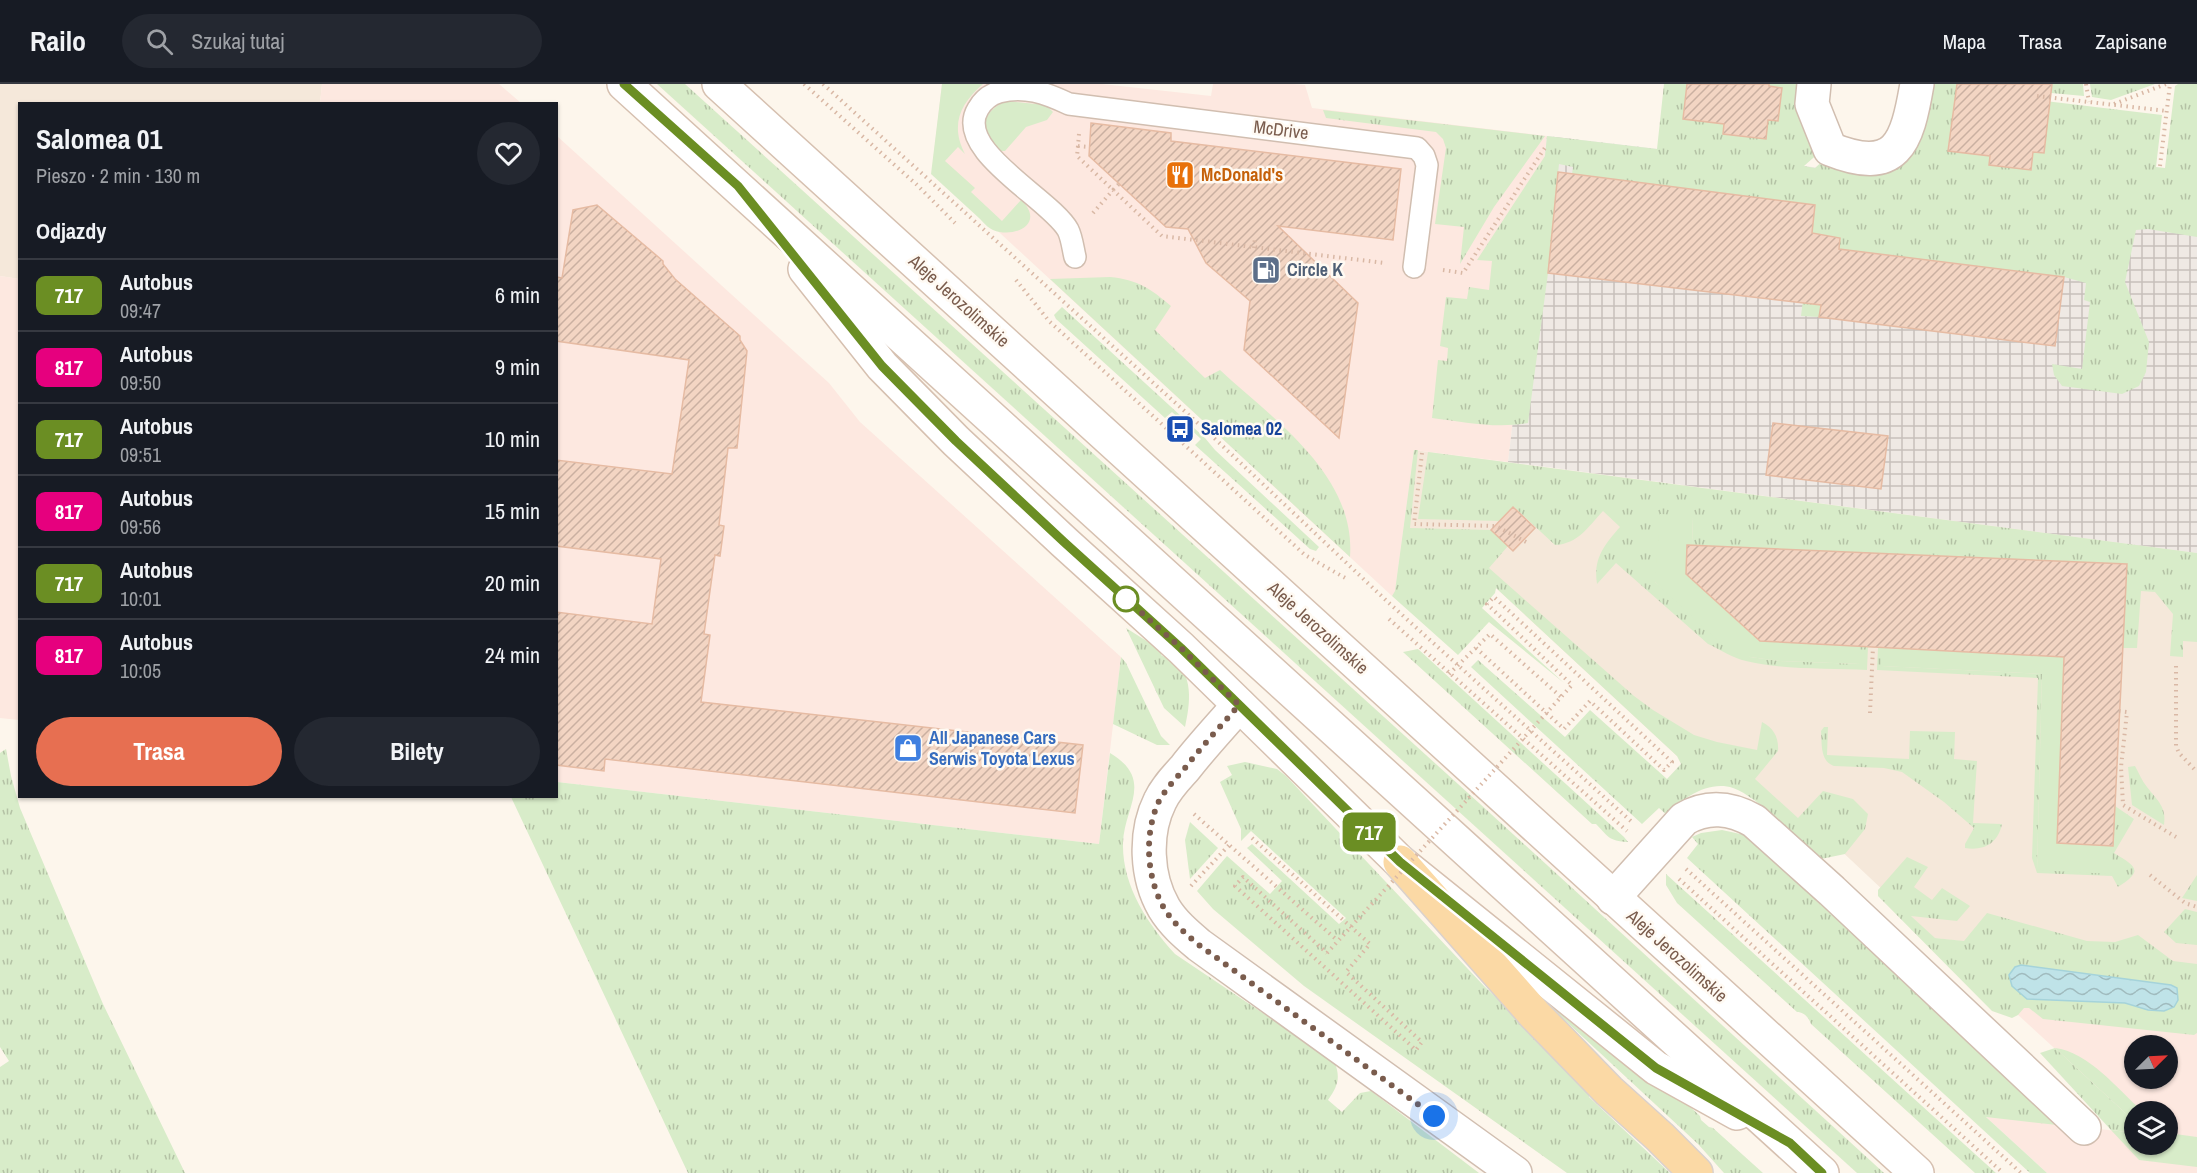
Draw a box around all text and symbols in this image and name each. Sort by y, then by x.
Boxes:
search box [122,14,542,68]
text: Railo [30,22,86,60]
icon: search [143,25,176,58]
text: Szukaj tutaj [191,26,284,56]
text: Mapa [1943,27,1986,56]
text: Trasa [2019,27,2062,56]
text: Zapisane [2095,27,2167,56]
street label: McDrive [1252,114,1310,145]
text: Salomea 01 [36,120,162,158]
button: heart [477,122,540,185]
restaurant icon: McDonald's [1164,159,1196,191]
text: Pieszo · 2 min · 130 m [36,162,200,189]
place label: McDonald's [1201,162,1283,187]
text: Odjazdy [36,216,106,246]
street label: Aleje Jerozolimskie [903,248,1015,353]
fuel station icon: Circle K [1250,254,1282,286]
place label: Circle K [1287,257,1343,282]
text: Autobus [120,267,193,297]
text: 6 min [495,280,540,310]
text: 717 [55,281,83,310]
text: 09:47 [120,297,161,324]
text: Autobus [120,339,193,369]
text: 9 min [495,352,540,382]
text: 817 [55,353,83,382]
text: 09:50 [120,369,161,396]
text: Autobus [120,411,193,441]
bus stop icon: Salomea 02 [1164,413,1196,445]
place label: Salomea 02 [1201,416,1282,441]
text: 10 min [485,424,540,454]
text: 717 [55,425,83,454]
text: 09:51 [120,441,161,468]
text: Autobus [120,483,193,513]
text: 15 min [485,496,540,526]
text: 817 [55,497,83,526]
text: 09:56 [120,513,161,540]
text: Autobus [120,555,193,585]
text: 20 min [485,568,540,598]
text: 717 [55,569,83,598]
street label: Aleje Jerozolimskie [1262,575,1374,680]
text: 10:01 [120,585,161,612]
unlabelled marker [1113,586,1139,612]
text: Autobus [120,627,193,657]
text: 24 min [485,640,540,670]
text: 817 [55,641,83,670]
text: 10:05 [120,657,161,684]
button: Trasa [36,717,282,786]
button: Bilety [294,717,540,786]
place label: All Japanese Cars Serwis Toyota Lexus [929,725,1075,771]
shop icon: All Japanese Cars Serwis Toyota Lexus [892,732,924,764]
line badge: 717 [1334,812,1404,852]
text: 717 [1355,818,1383,847]
street label: Aleje Jerozolimskie [1621,903,1733,1008]
north arrow [2124,1035,2178,1089]
map controls [2124,1035,2178,1155]
your location [1419,1101,1449,1131]
button: layers [2124,1101,2178,1155]

